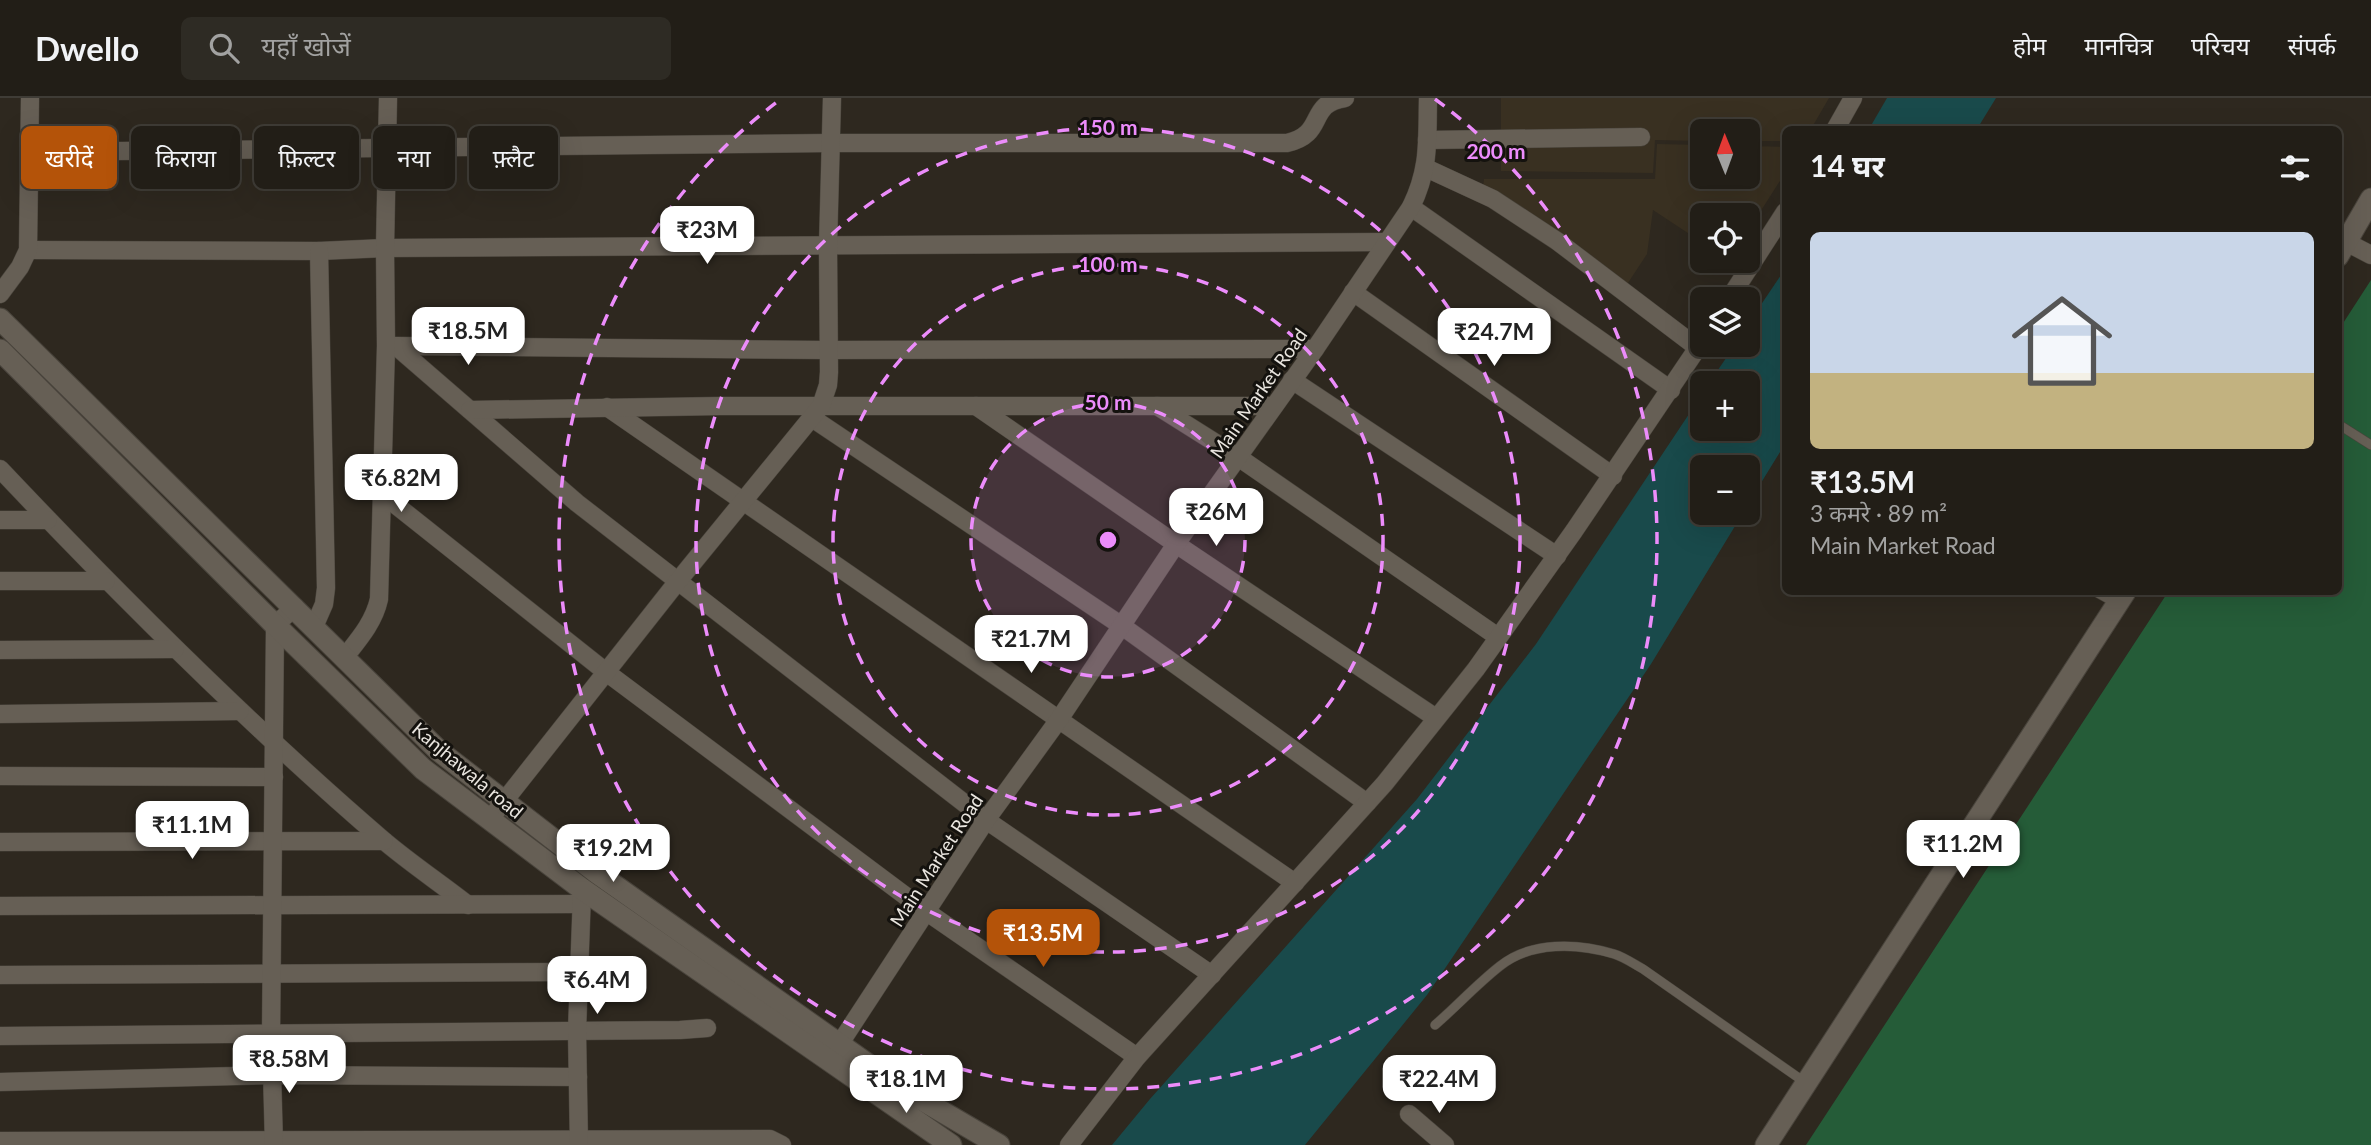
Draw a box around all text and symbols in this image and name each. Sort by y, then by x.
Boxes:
search box [181,17,671,80]
text: Dwello [35,28,139,68]
icon: search [205,29,243,67]
text: यहाँ खोजें [261,30,351,62]
text: होम [2013,31,2046,60]
text: मानचित्र [2084,31,2153,60]
text: परिचय [2191,31,2250,60]
text: संपर्क [2288,31,2336,60]
text: 150 m [1078,114,1138,139]
north arrow [1690,119,1760,189]
map controls [1690,119,1760,525]
chip: खरीदें [21,126,117,189]
chip: किराया [131,126,240,189]
chip: फ़िल्टर [254,126,359,189]
chip: नया [373,126,455,189]
chip: फ़्लैट [469,126,558,189]
text: 200 m [1466,138,1526,163]
text: 14 घर [1810,147,1885,183]
icon: filters [2276,149,2314,187]
button: locate [1690,203,1760,273]
pin: ₹23M [666,206,748,266]
text: ₹23M [676,215,738,243]
text: 100 m [1078,251,1138,276]
icon: home [1999,278,2125,404]
button: layers [1690,287,1760,357]
pin: ₹18.5M [411,308,525,367]
pin: ₹24.7M [1437,308,1551,368]
text: ₹18.5M [428,316,508,344]
text: ₹24.7M [1454,317,1534,345]
street label: Main Market Road [1205,324,1311,462]
button: + [1690,371,1760,441]
text: 50 m [1084,389,1132,414]
pin: ₹6.82M [344,454,458,514]
button: − [1690,455,1760,525]
text: ₹6.82M [361,463,441,491]
text: ₹13.5M [1810,463,1915,499]
pin: ₹26M [1175,489,1257,548]
text: ₹26M [1185,497,1247,525]
text: 3 कमरे · 89 m² [1810,499,1947,527]
centre of rings [1096,528,1120,552]
text: Main Market Road [1810,531,1996,559]
pin: ₹21.7M [974,616,1088,675]
text: ₹21.7M [991,624,1071,652]
street label: Kanjhawala road [408,717,528,823]
street label: Main Market Road [885,789,987,931]
pin: ₹11.1M [135,802,249,861]
text: ₹11.1M [152,810,232,838]
pin: ₹11.2M [1906,820,2020,880]
pin: ₹19.2M [556,824,670,884]
text: ₹11.2M [1923,829,2003,857]
text: ₹19.2M [573,833,653,861]
pin: ₹13.5M [986,910,1100,969]
text: ₹13.5M [1003,918,1083,946]
pin: ₹6.4M [548,956,646,1016]
text: ₹6.4M [563,965,631,993]
pin: ₹8.58M [232,1035,346,1095]
text: ₹8.58M [249,1044,329,1072]
pin: ₹18.1M [849,1056,963,1115]
pin: ₹22.4M [1382,1056,1496,1115]
text: ₹18.1M [866,1064,946,1092]
text: ₹22.4M [1399,1064,1479,1092]

